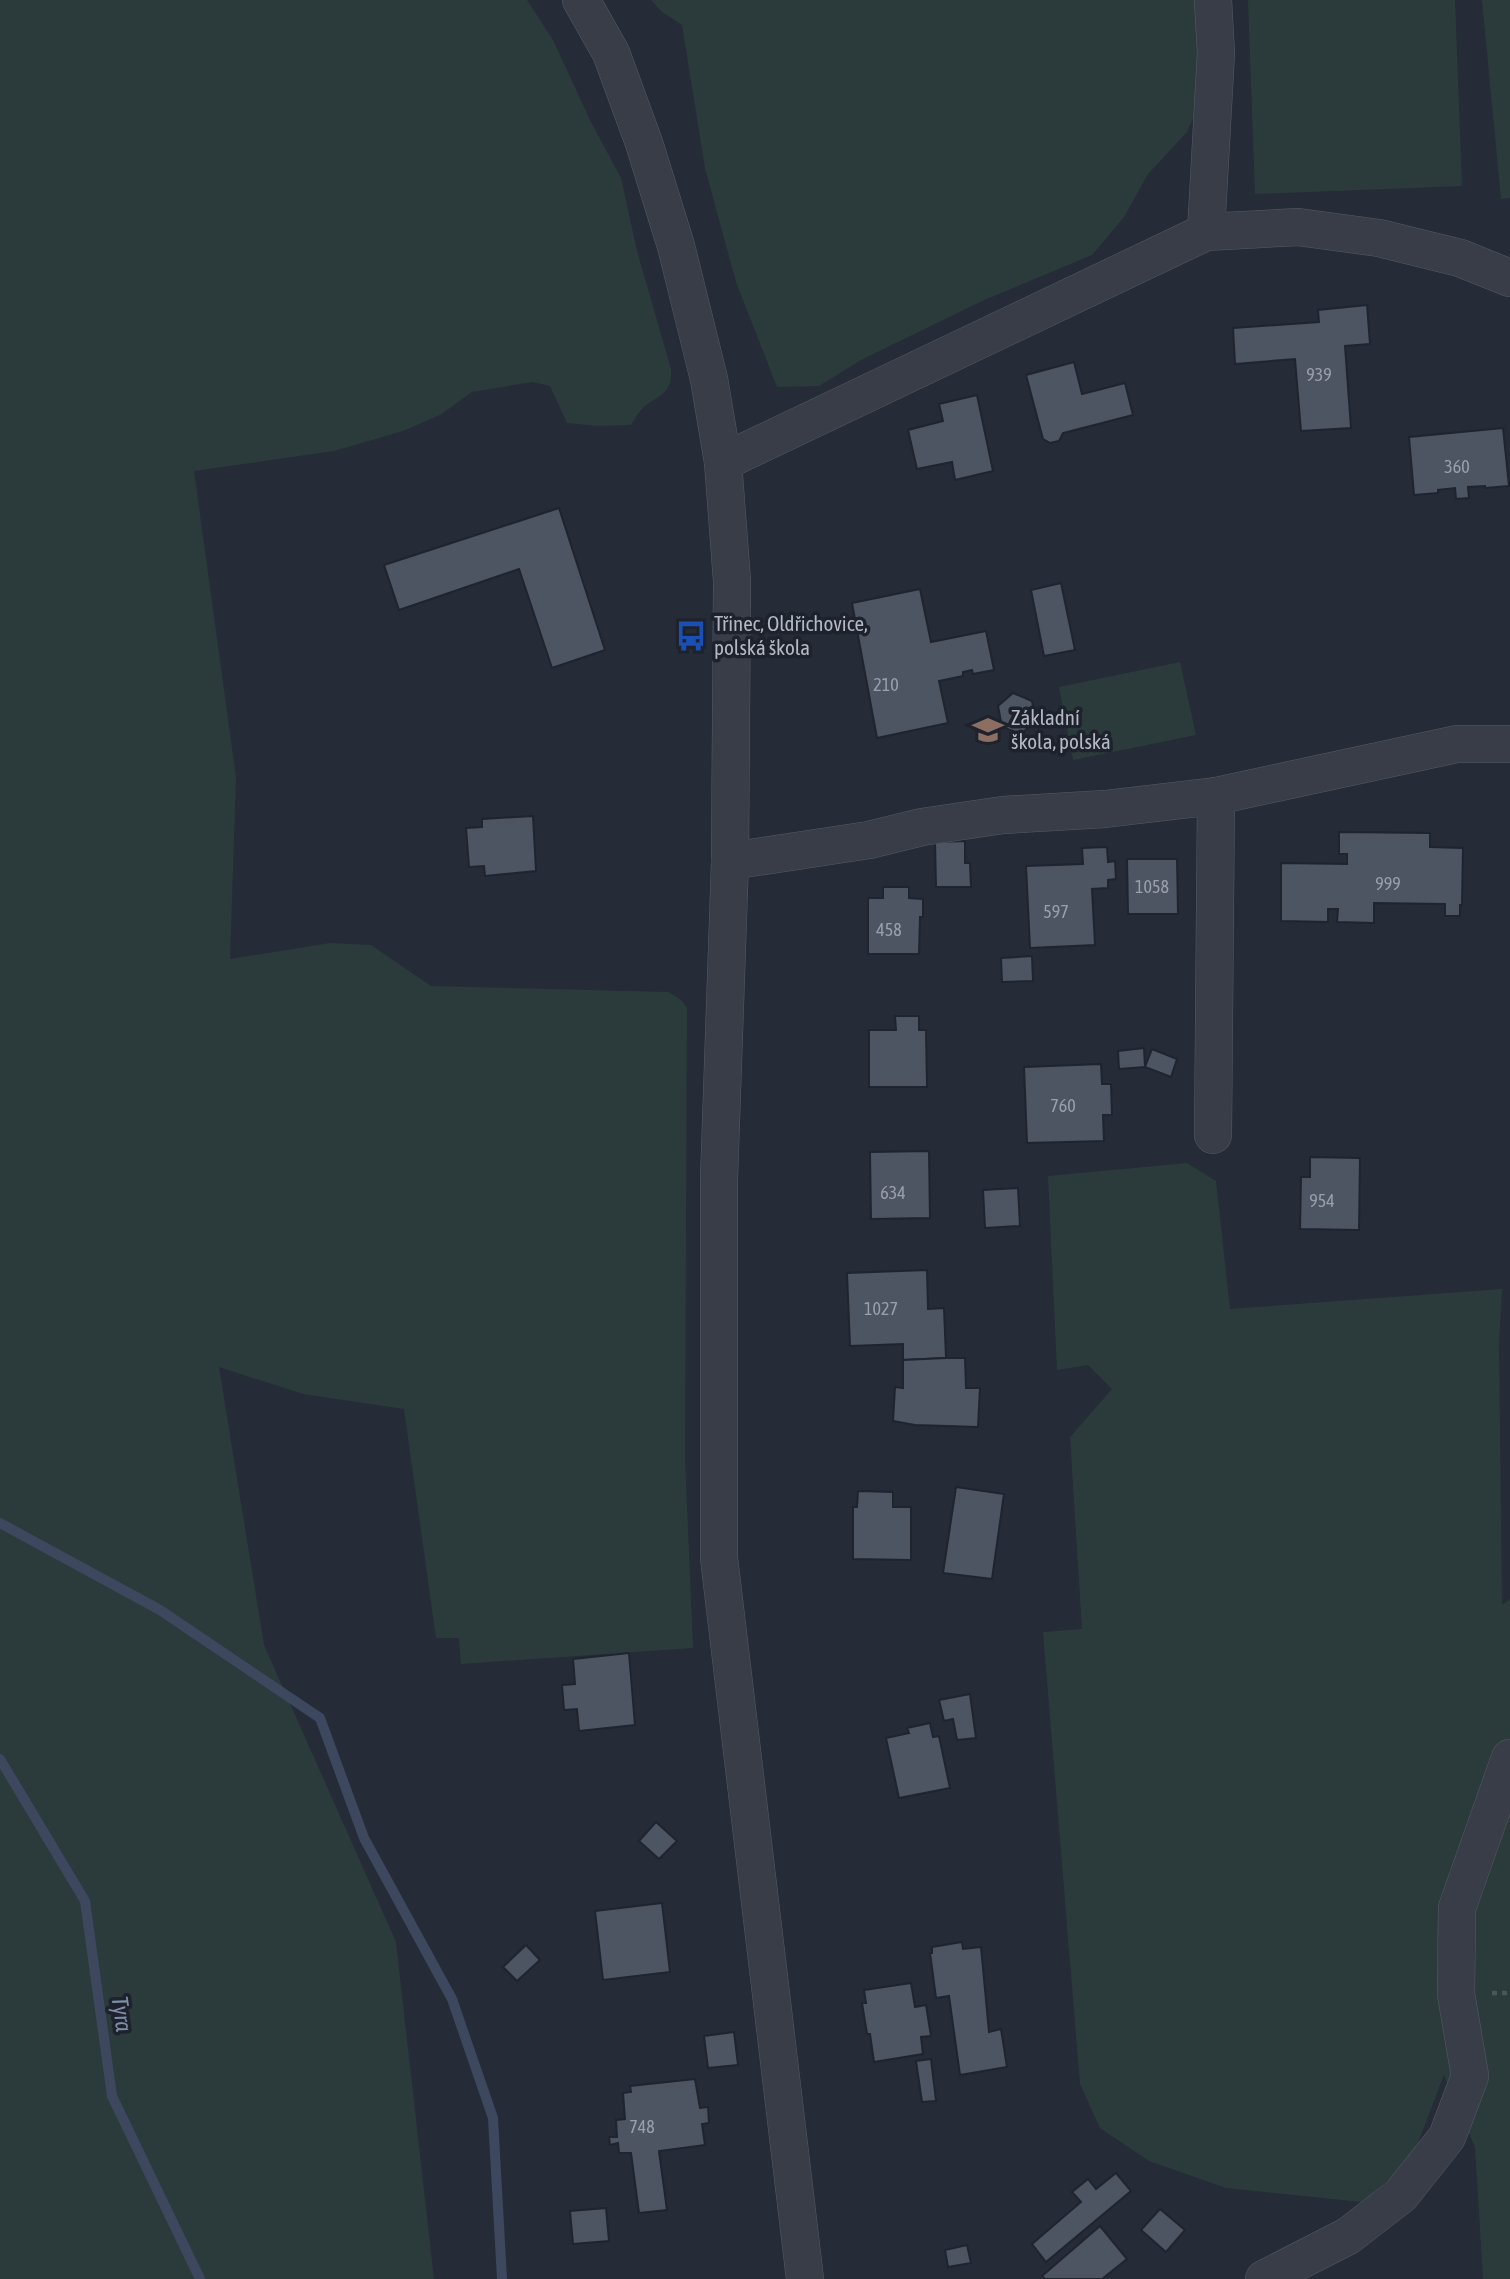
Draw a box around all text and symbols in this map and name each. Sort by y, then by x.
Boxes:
house number: 939 [1306,364,1332,385]
house number: 360 [1444,456,1470,477]
place label: Třinec, Oldřichovice, polská škola [714,611,868,659]
bus stop icon: Třinec, Oldřichovice, polská škola [674,619,708,653]
house number: 210 [873,674,899,695]
place label: Základní škola, polská [1011,705,1111,753]
school or university icon: Základní škola, polská [971,713,1005,747]
house number: 999 [1375,873,1401,894]
house number: 1058 [1135,876,1169,897]
house number: 597 [1043,901,1069,922]
house number: 458 [876,919,902,940]
house number: 760 [1050,1095,1076,1116]
house number: 634 [880,1182,906,1203]
house number: 954 [1309,1190,1335,1211]
house number: 1027 [864,1298,898,1319]
water label: Tyra [107,1995,137,2034]
house number: 748 [629,2116,655,2137]

